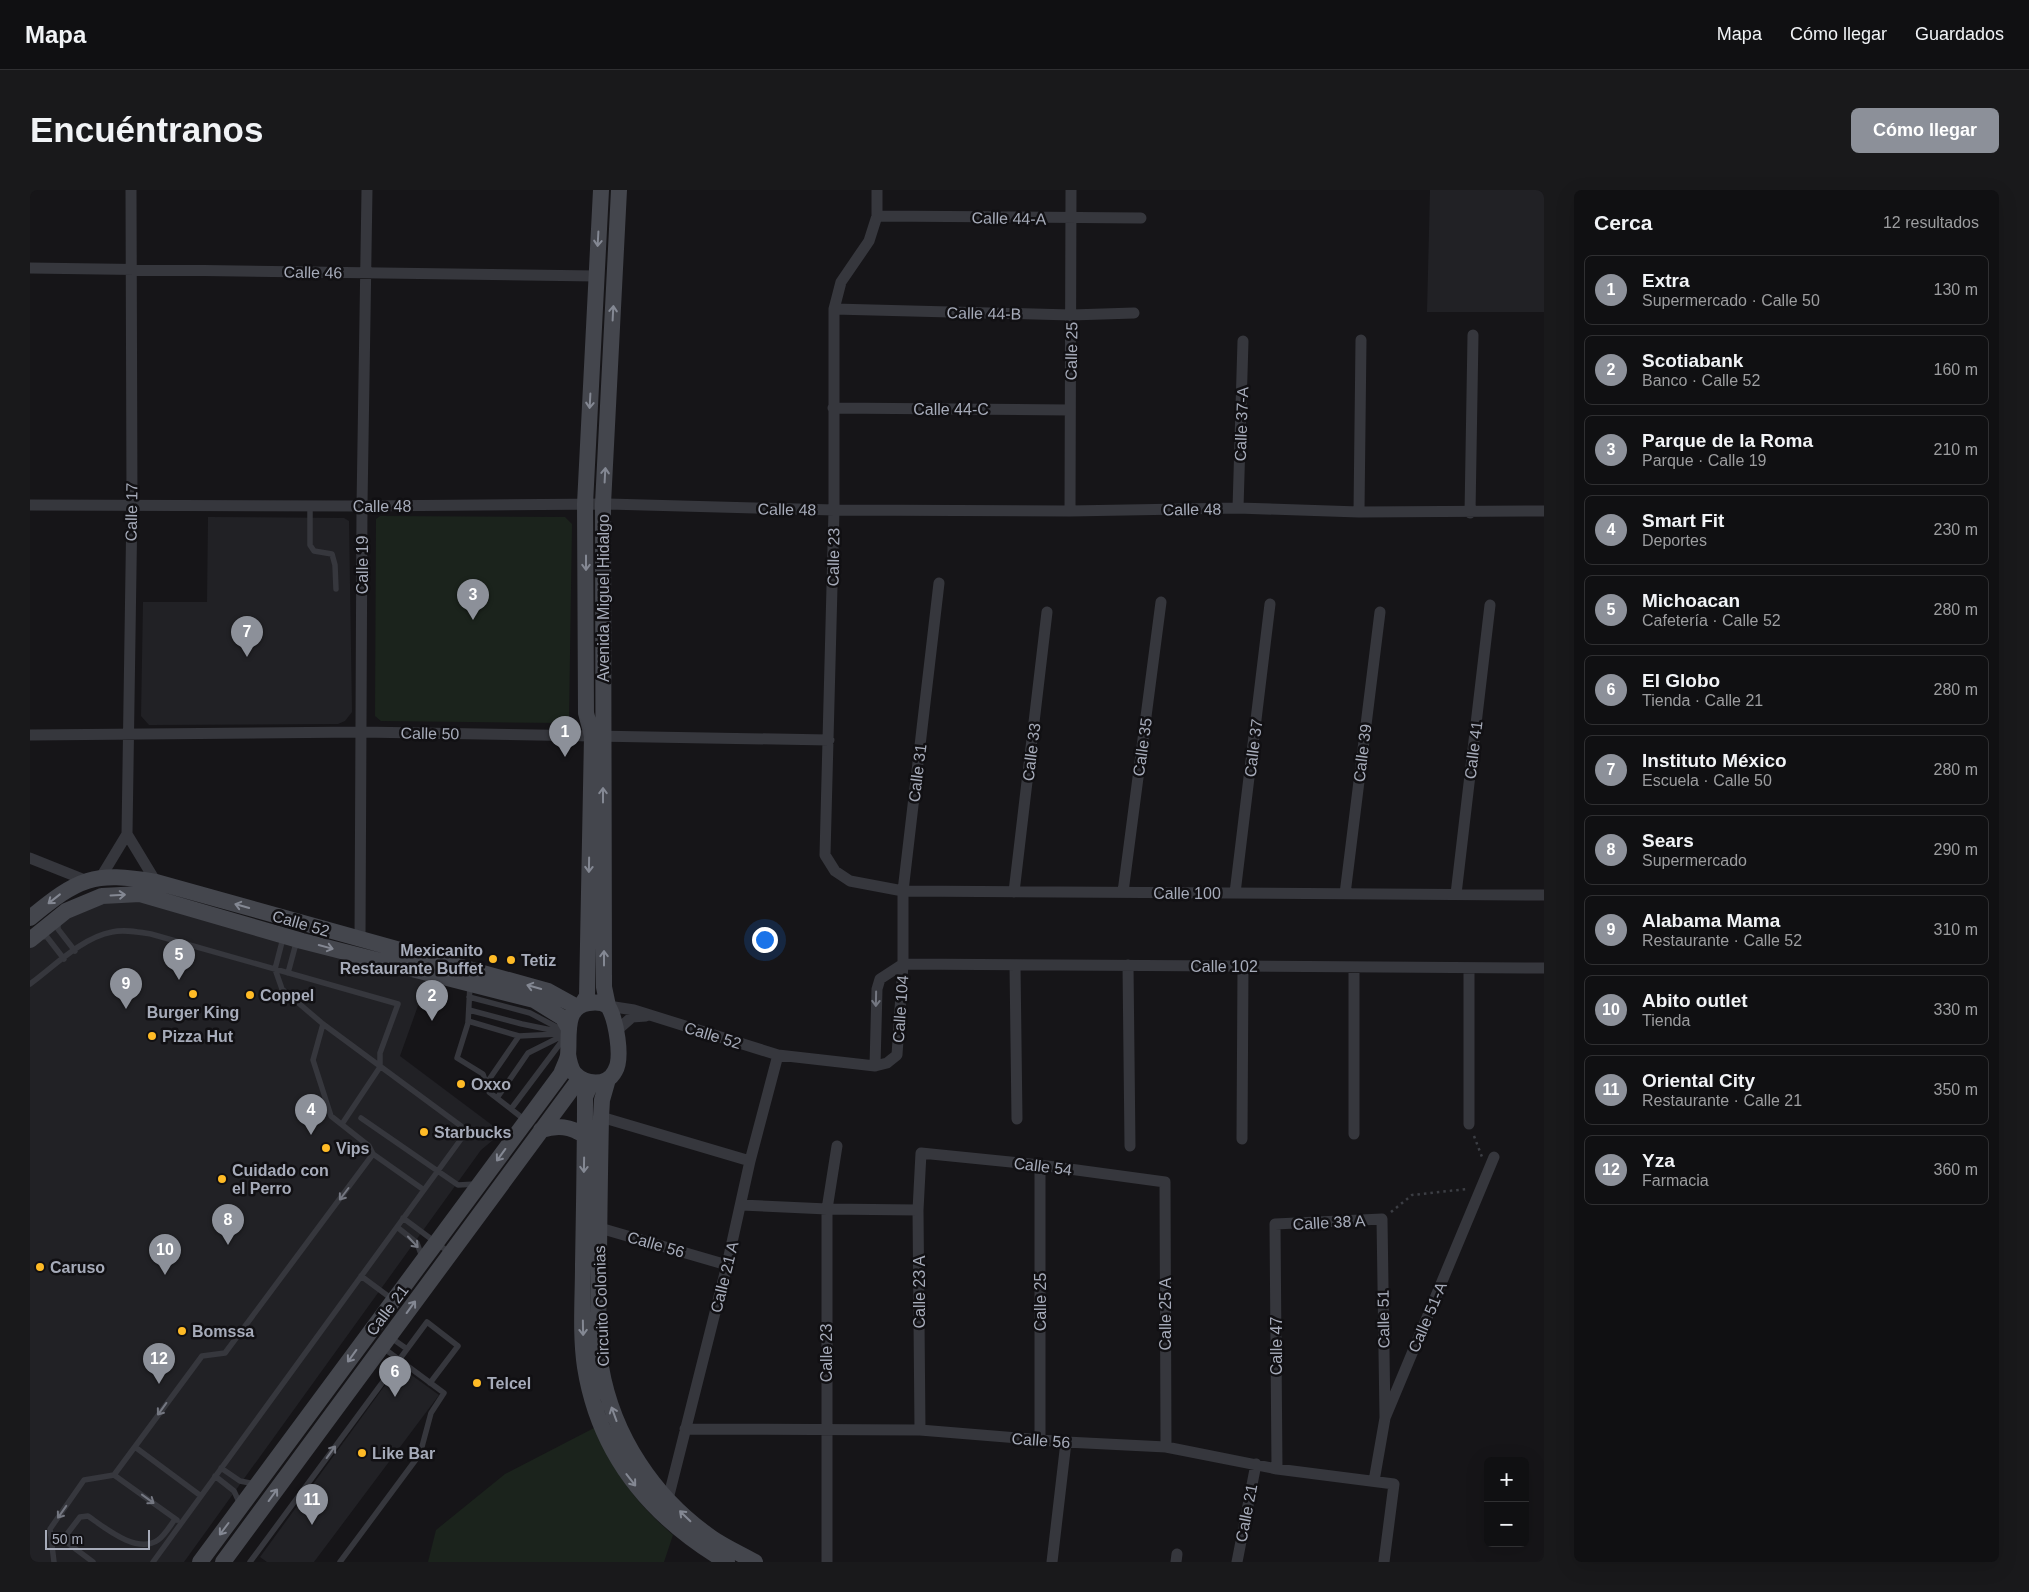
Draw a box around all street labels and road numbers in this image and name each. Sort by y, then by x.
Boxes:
street label: Calle 44-A [971,209,1047,228]
street label: Calle 46 [283,263,343,282]
street label: Calle 44-B [946,304,1021,323]
street label: Calle 25 [1062,321,1081,381]
street label: Calle 37-A [1232,386,1251,462]
street label: Calle 44-C [913,401,989,418]
street label: Calle 17 [122,482,141,542]
street label: Calle 48 [353,498,411,515]
street label: Calle 48 [757,500,817,519]
street label: Calle 48 [1163,500,1222,519]
street label: Avenida Miguel Hidalgo [595,514,612,682]
street label: Calle 23 [824,527,843,587]
street label: Calle 19 [354,536,371,594]
street label: Calle 35 [1130,717,1155,777]
street label: Calle 37 [1241,718,1266,778]
street label: Calle 41 [1461,720,1486,780]
street label: Calle 33 [1019,722,1044,782]
street label: Calle 39 [1350,723,1375,783]
street label: Calle 50 [400,724,460,743]
street label: Calle 31 [905,743,930,803]
street label: Calle 100 [1153,885,1221,902]
street label: Calle 52 [270,907,332,940]
street label: Calle 102 [1190,958,1258,975]
street label: Calle 104 [890,975,911,1043]
street label: Calle 52 [682,1019,744,1052]
street label: Calle 54 [1013,1154,1073,1179]
street label: Calle 38 A [1292,1212,1366,1233]
street label: Calle 56 [625,1228,687,1261]
street label: Calle 21 A [707,1239,742,1315]
street label: Circuito Colonias [591,1245,612,1367]
street label: Calle 23 A [911,1255,928,1328]
street label: Calle 25 [1032,1273,1049,1331]
street label: Calle 25 A [1157,1277,1174,1350]
street label: Calle 51-A [1405,1279,1450,1355]
street label: Calle 21 [363,1282,412,1339]
street label: Calle 51 [1374,1289,1393,1348]
street label: Calle 47 [1268,1317,1285,1375]
street label: Calle 23 [818,1324,835,1382]
street label: Calle 56 [1011,1430,1071,1451]
street label: Calle 21 [1233,1483,1260,1544]

